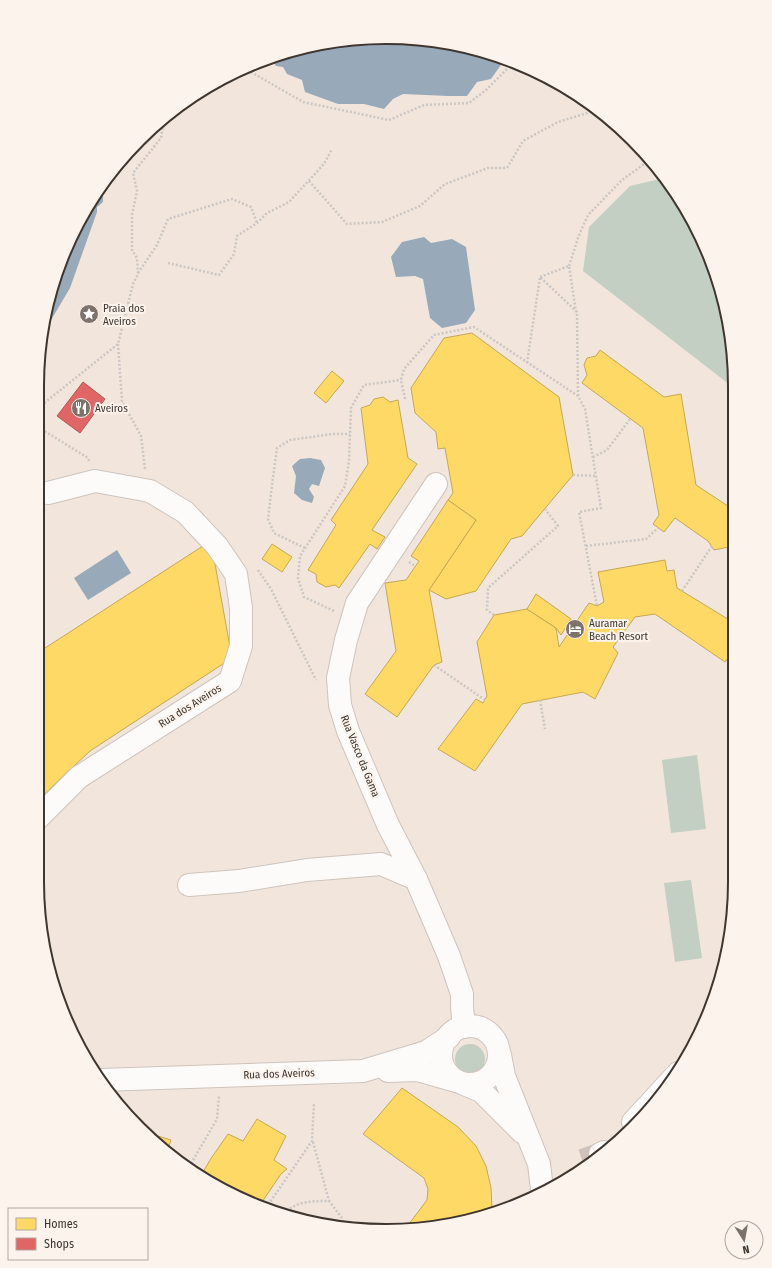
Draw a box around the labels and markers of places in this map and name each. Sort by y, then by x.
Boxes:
place label: Praia dos Aveiros [103,302,145,328]
place icon: Praia dos Aveiros [78,303,100,325]
restaurant icon: Aveiros [70,397,92,419]
place label: Aveiros [95,402,128,415]
place label: Auramar Beach Resort [589,617,648,643]
hotel icon: Auramar Beach Resort [564,618,586,640]

